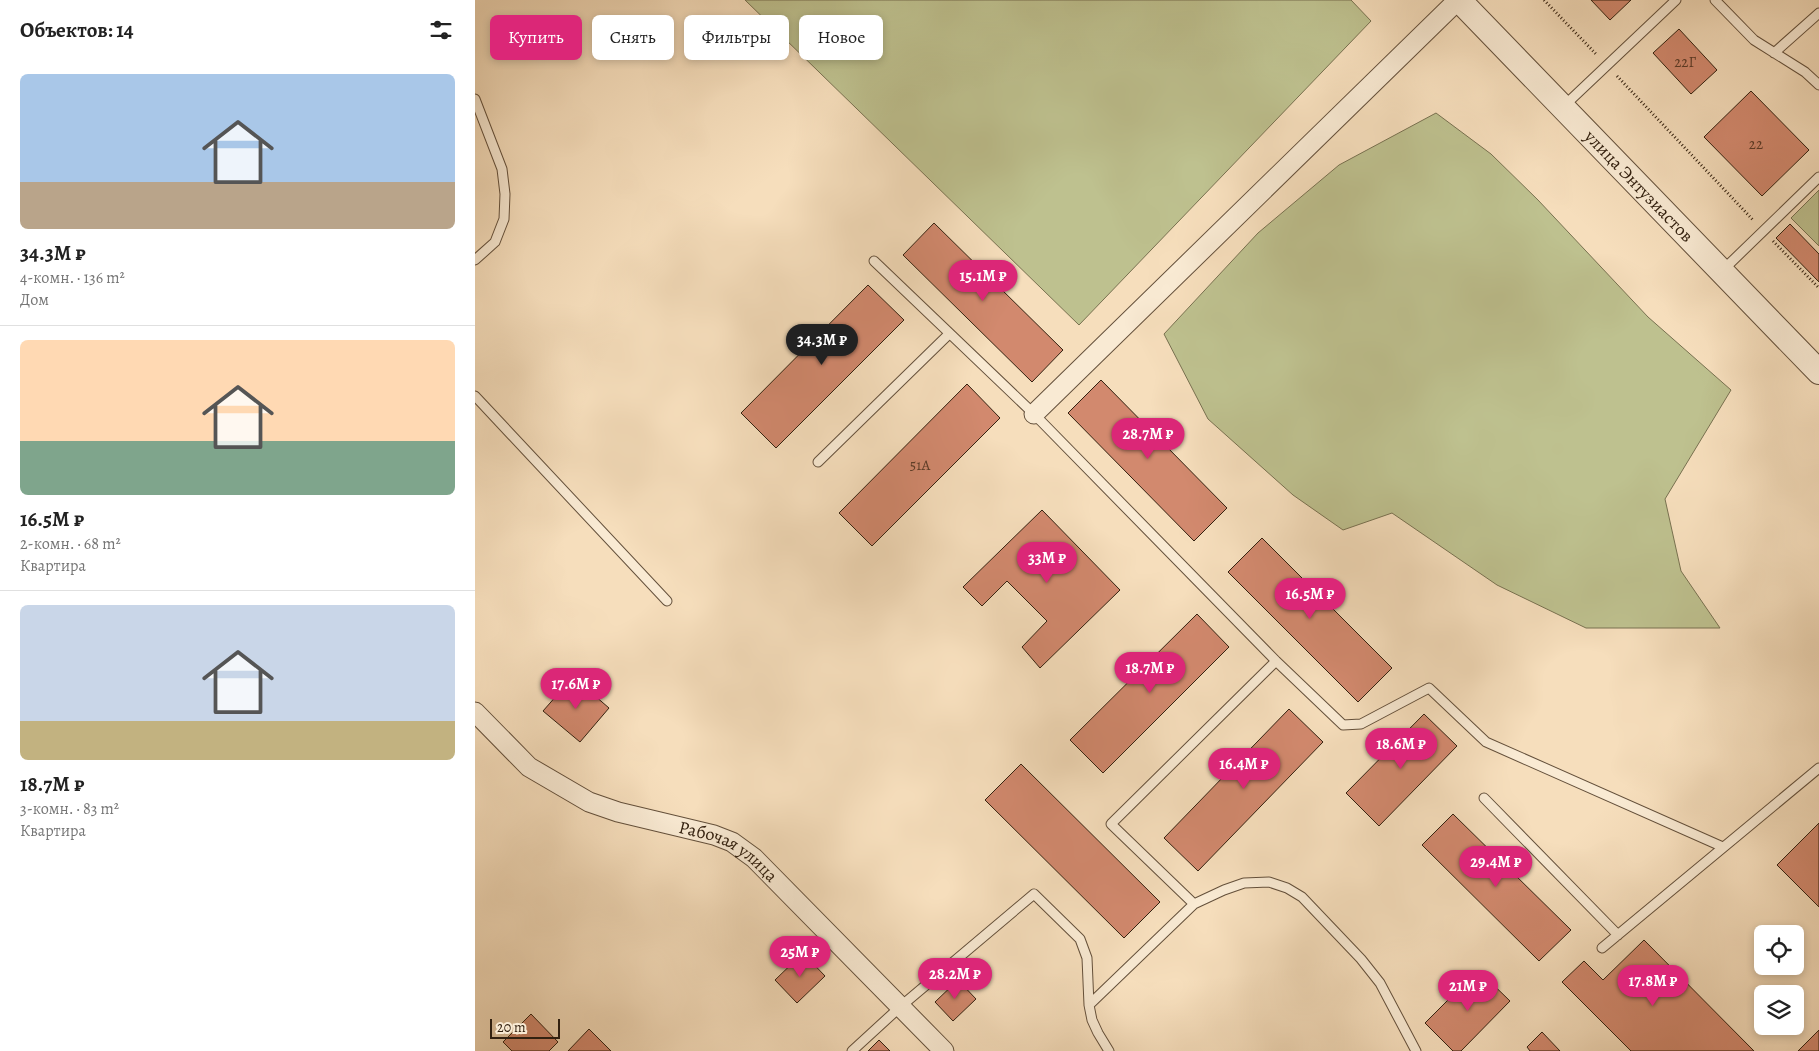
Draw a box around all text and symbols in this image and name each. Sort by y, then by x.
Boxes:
chip: Купить [490,15,582,60]
chip: Снять [592,15,674,60]
chip: Фильтры [684,15,789,60]
chip: Новое [799,15,883,60]
text: Объектов: 14 [20,16,134,44]
icon: filters [427,16,455,44]
house number: 22Г [1674,52,1696,72]
icon: home [193,107,283,197]
street label: улица Энтузиастов [1579,124,1699,247]
house number: 22 [1749,134,1763,154]
text: 34.3M ₽ [20,239,86,267]
pin: 15.1M ₽ [937,260,1029,302]
text: 15.1M ₽ [959,265,1007,287]
text: 4-комн. · 136 m² [20,267,125,289]
text: Дом [20,289,49,311]
pin: 34.3M ₽ [776,324,868,366]
text: 34.3M ₽ [797,329,847,351]
icon: home [193,372,283,462]
pin: 28.7M ₽ [1102,418,1194,460]
text: 28.7M ₽ [1122,423,1174,445]
house number: 51А [910,455,930,475]
text: 16.5M ₽ [20,505,84,533]
text: 2-комн. · 68 m² [20,533,121,555]
pin: 33M ₽ [1012,542,1082,584]
text: 33M ₽ [1028,547,1066,569]
text: Квартира [20,555,86,577]
pin: 16.5M ₽ [1264,578,1356,620]
text: 16.5M ₽ [1286,583,1334,605]
icon: home [193,637,283,727]
pin: 18.7M ₽ [1104,652,1196,694]
text: 18.7M ₽ [1125,657,1175,679]
pin: 17.6M ₽ [530,668,622,710]
text: 17.6M ₽ [552,673,600,695]
pin: 18.6M ₽ [1355,728,1447,770]
text: 18.6M ₽ [1376,733,1426,755]
pin: 16.4M ₽ [1198,748,1290,790]
text: 16.4M ₽ [1219,753,1269,775]
text: 18.7M ₽ [20,770,84,798]
text: 3-комн. · 83 m² [20,798,119,820]
street label: Рабочая улица [676,815,784,888]
text: Квартира [20,820,86,842]
pin: 29.4M ₽ [1450,846,1542,888]
text: 29.4M ₽ [1470,851,1522,873]
map controls [1754,925,1804,1035]
button: locate [1754,925,1804,975]
pin: 25M ₽ [765,936,835,978]
text: 25M ₽ [781,941,819,963]
pin: 28.2M ₽ [909,958,1001,1000]
text: 28.2M ₽ [929,963,981,985]
pin: 17.8M ₽ [1607,964,1699,1007]
pin: 21M ₽ [1433,970,1503,1012]
text: 17.8M ₽ [1628,970,1678,992]
text: 21M ₽ [1449,975,1487,997]
button: layers [1754,985,1804,1035]
scale bar [490,1016,560,1039]
text: 20 m [497,1018,526,1037]

